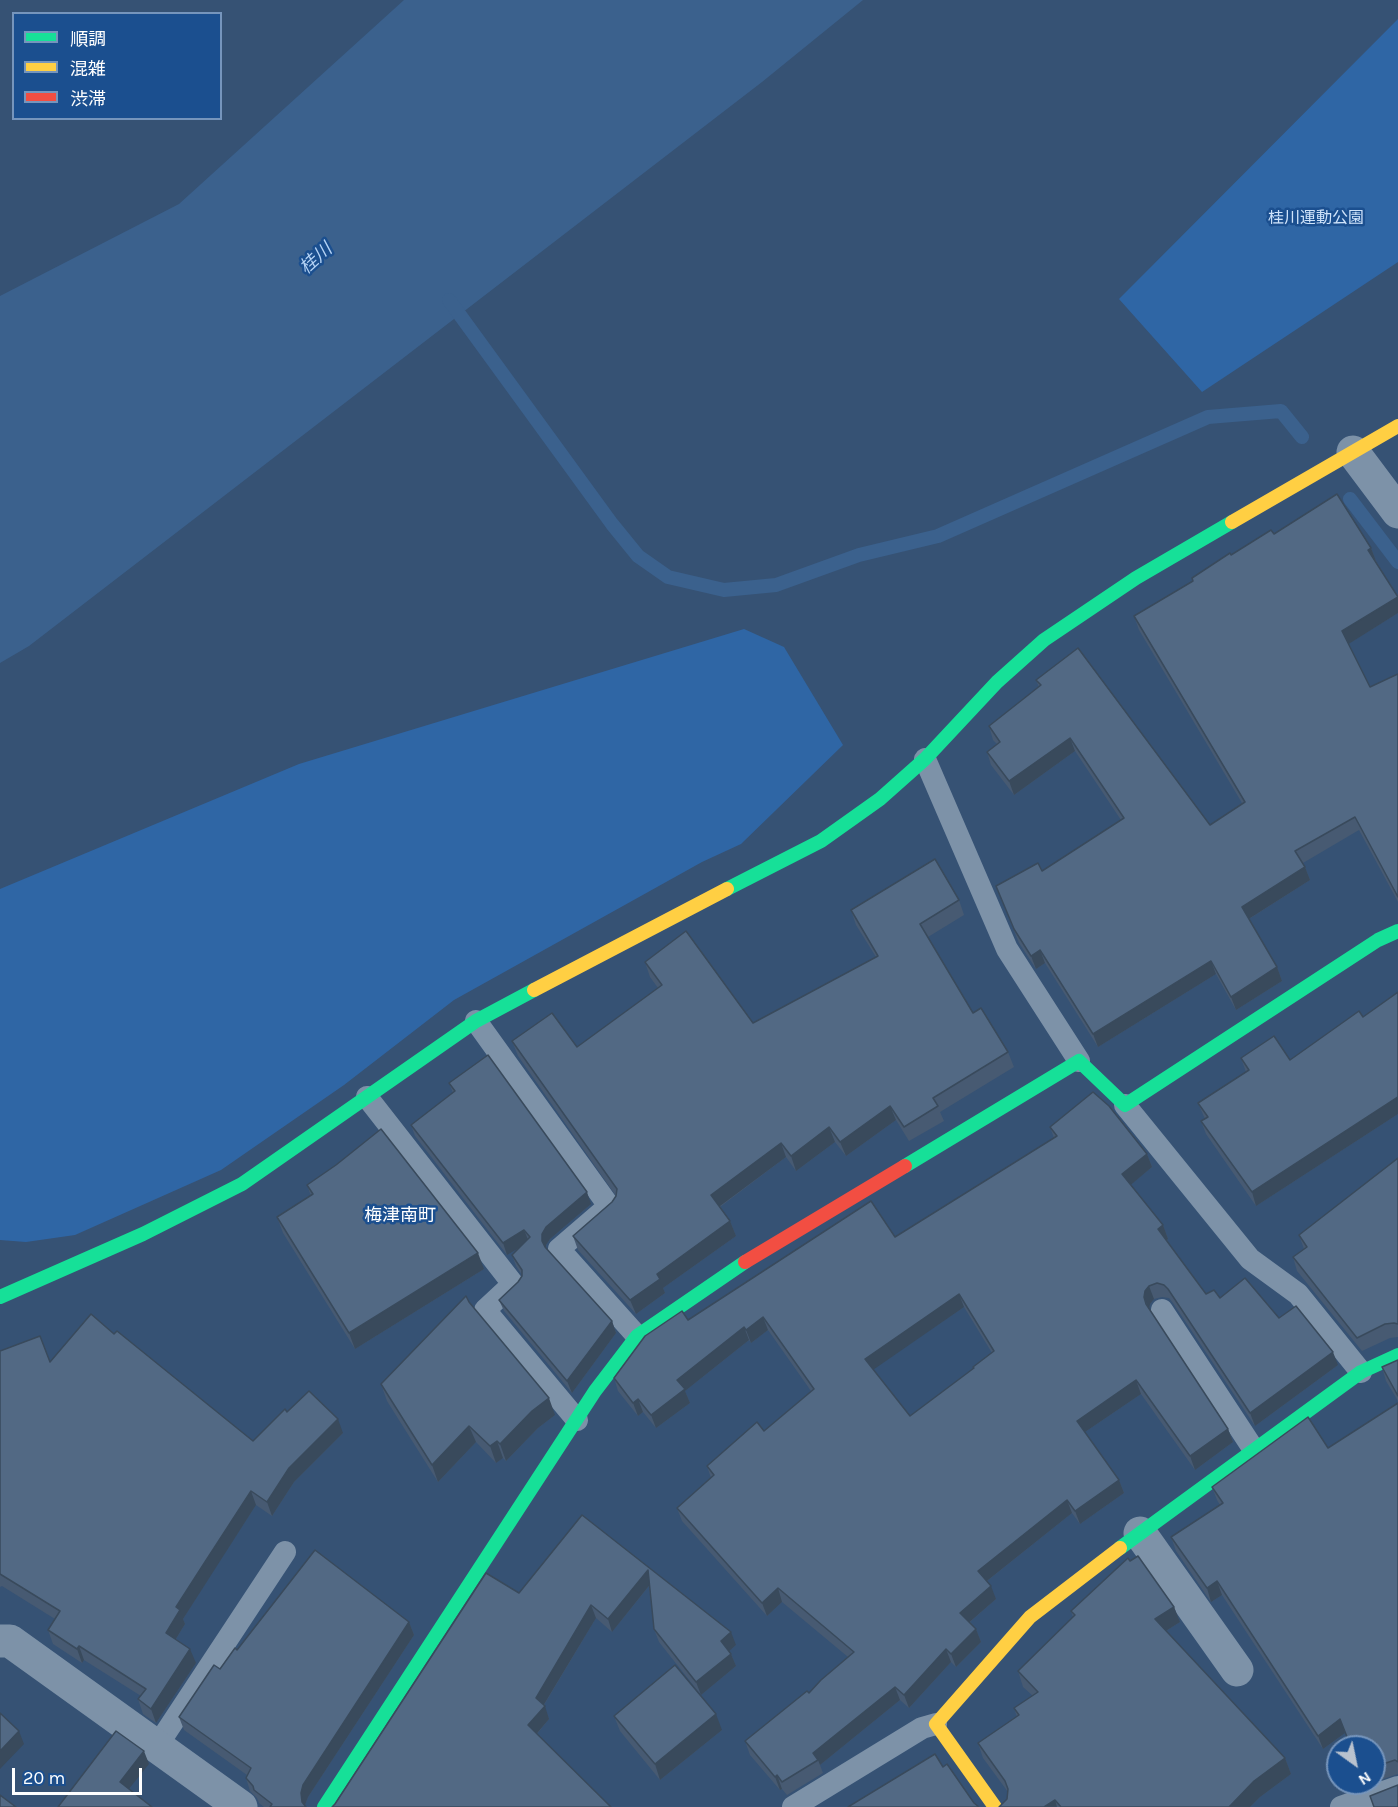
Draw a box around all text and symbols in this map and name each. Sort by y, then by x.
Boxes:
legend [12,12,222,120]
text: 順調 [70,28,106,50]
text: 混雑 [70,58,106,80]
text: 渋滞 [70,88,106,110]
park label: 桂川運動公園 [1268,208,1364,228]
water label: 桂川 [295,239,337,279]
district label: 梅津南町 [364,1205,436,1227]
north arrow [1326,1735,1386,1795]
scale bar [15,1756,146,1794]
text: 20 m [23,1767,65,1789]
text: N [1355,1768,1375,1790]

